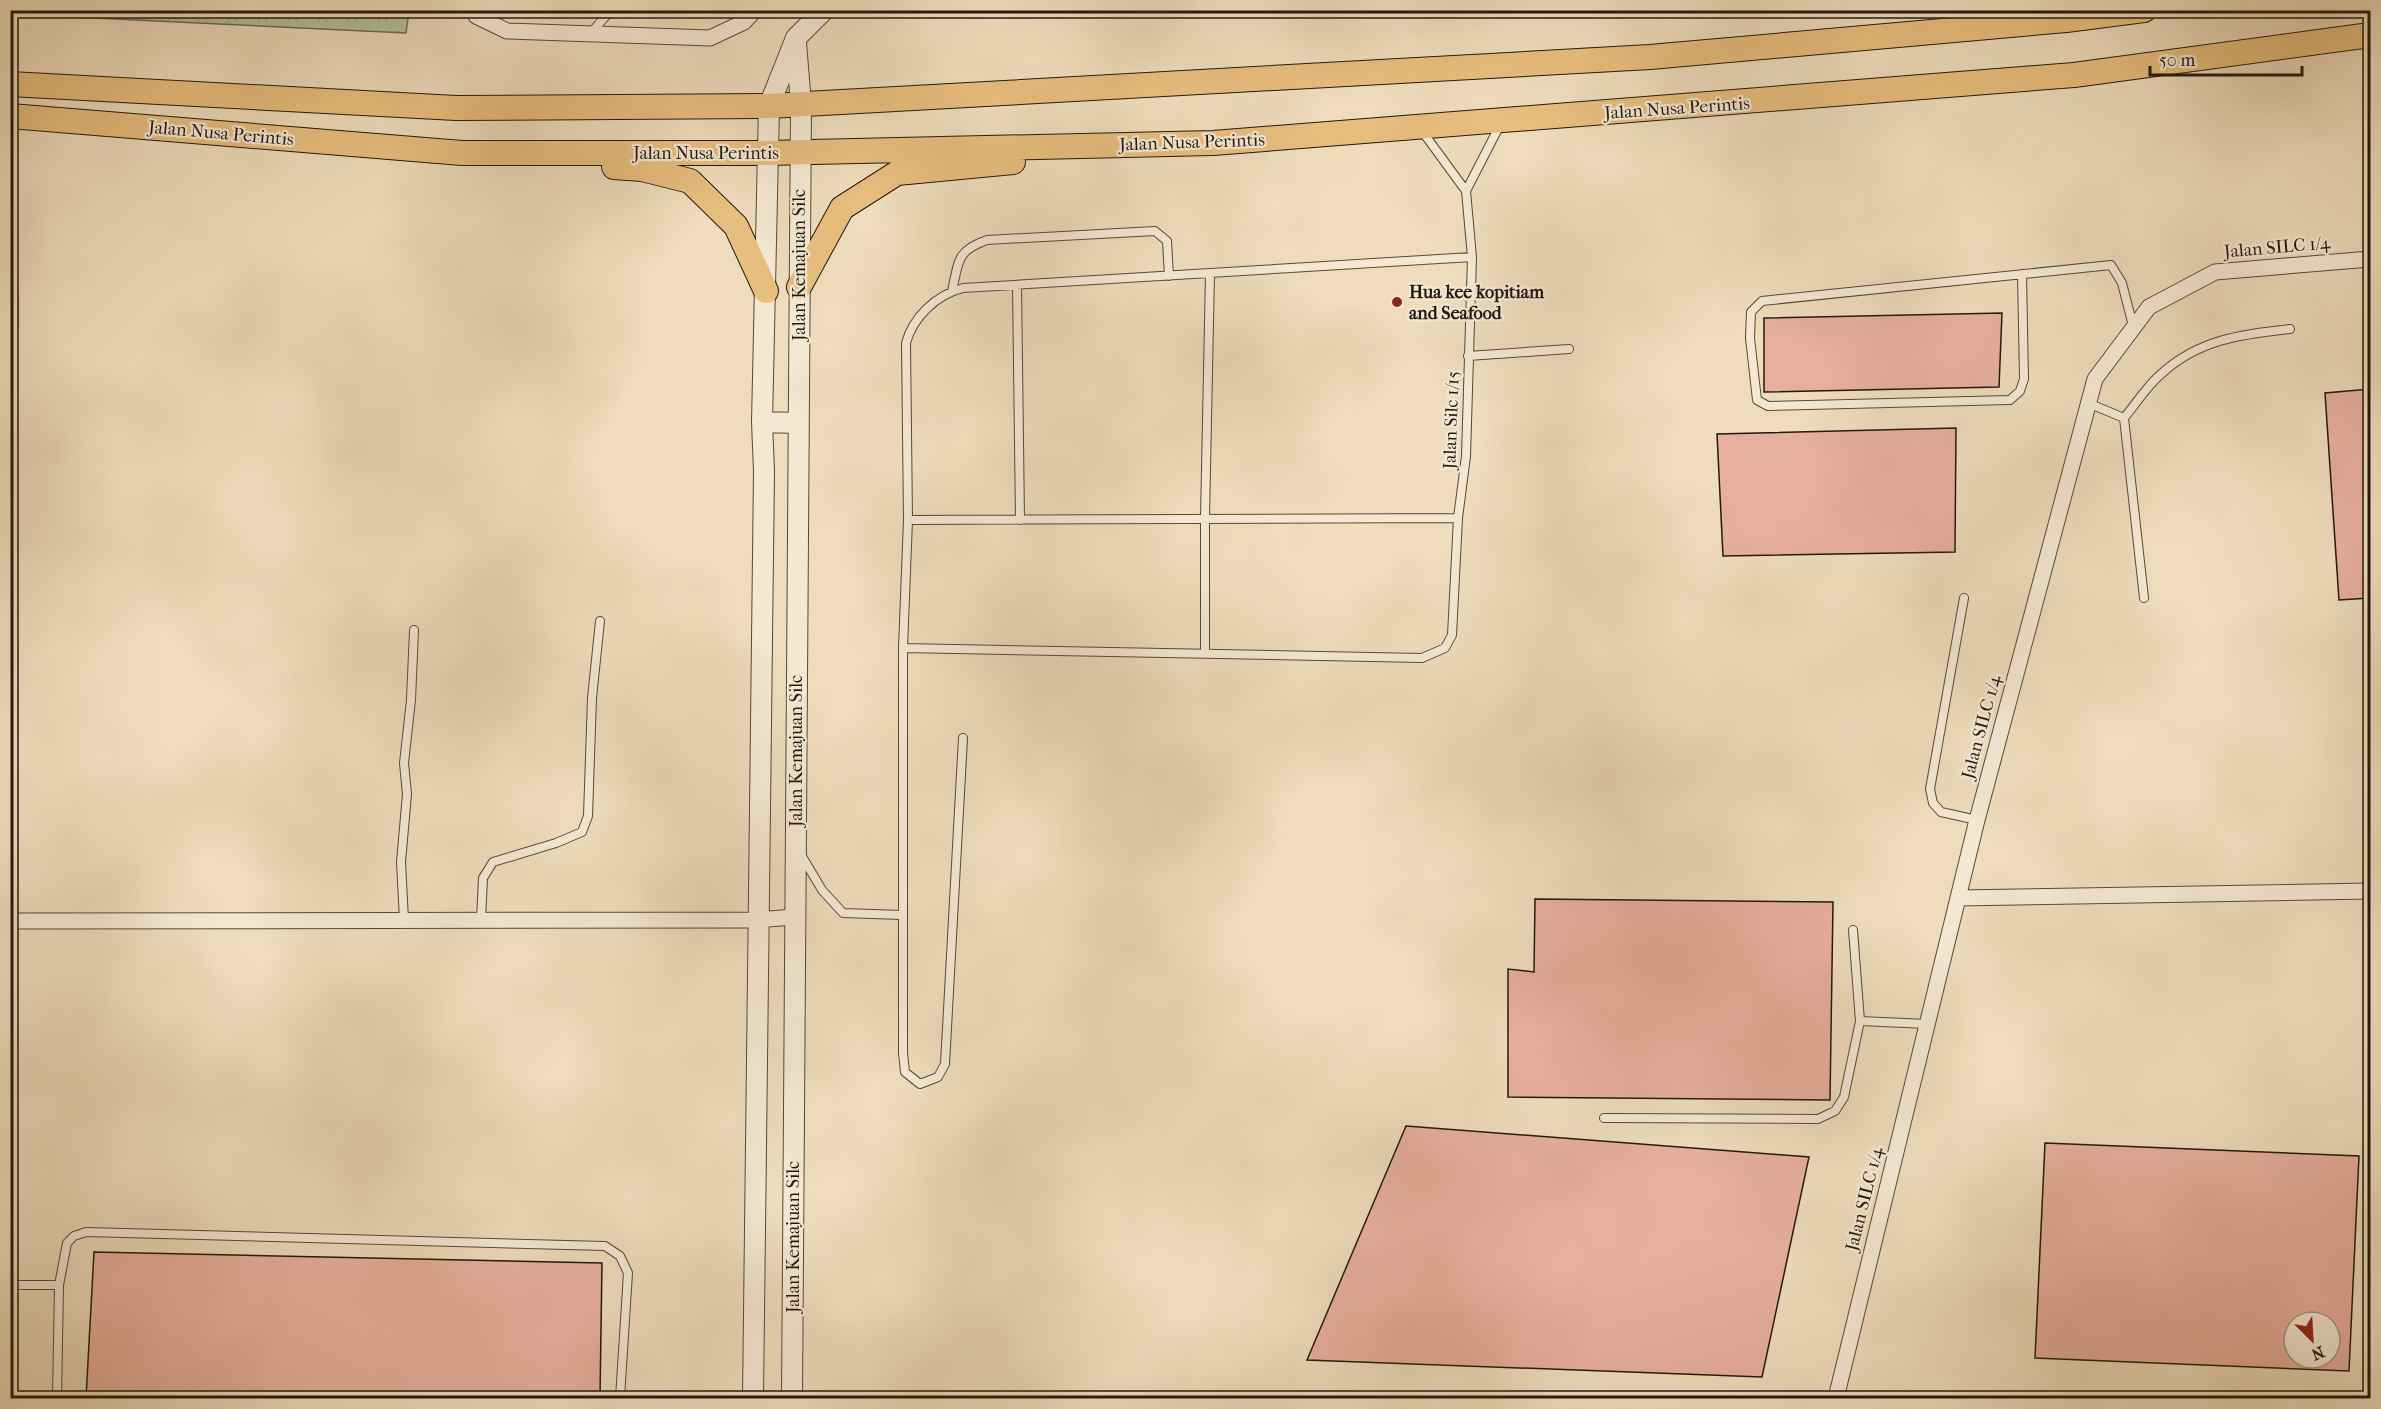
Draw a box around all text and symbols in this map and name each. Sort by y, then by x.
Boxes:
scale bar [2150,39,2302,77]
text: 50 m [2159,50,2196,71]
street label: Jalan Nusa Perintis [1602,93,1751,124]
street label: Jalan Nusa Perintis [145,117,295,150]
street label: Jalan Nusa Perintis [1117,129,1266,156]
street label: Jalan Nusa Perintis [631,143,779,164]
street label: Jalan Kemajuan Silc [789,189,810,343]
street label: Jalan SILC 1/4 [2221,232,2331,263]
place label: Hua kee kopitiam and Seafood [1409,282,1545,324]
marker: Hua kee kopitiam and Seafood [1390,295,1404,309]
street label: Jalan Silc 1/15 [1439,370,1464,472]
street label: Jalan SILC 1/4 [1957,673,2005,783]
street label: Jalan Kemajuan Silc [786,675,807,829]
street label: Jalan SILC 1/4 [1841,1145,1888,1255]
street label: Jalan Kemajuan Silc [783,1161,804,1315]
north arrow [2282,1310,2342,1370]
text: N [2308,1342,2327,1365]

